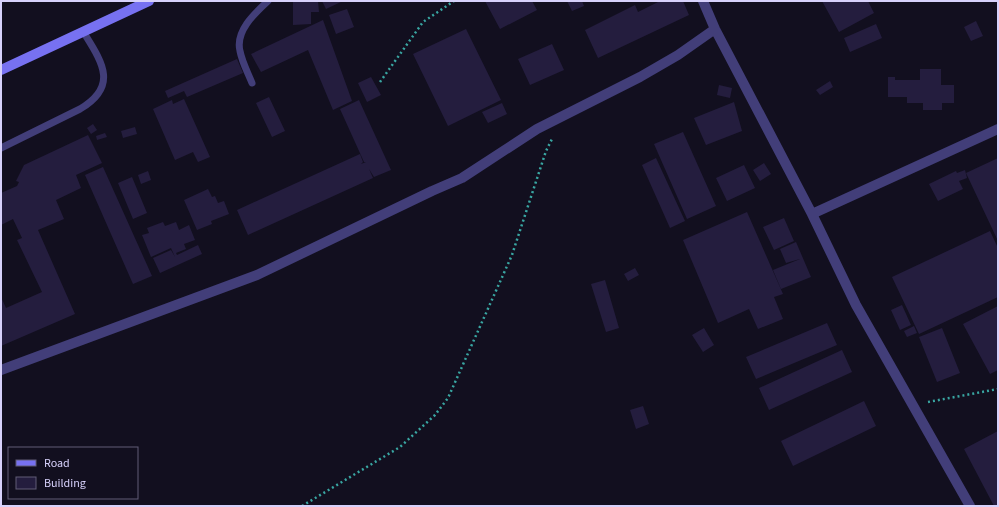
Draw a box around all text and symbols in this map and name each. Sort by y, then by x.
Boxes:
legend [8,447,138,499]
text: Road [44,455,70,472]
text: Building [44,475,86,492]

